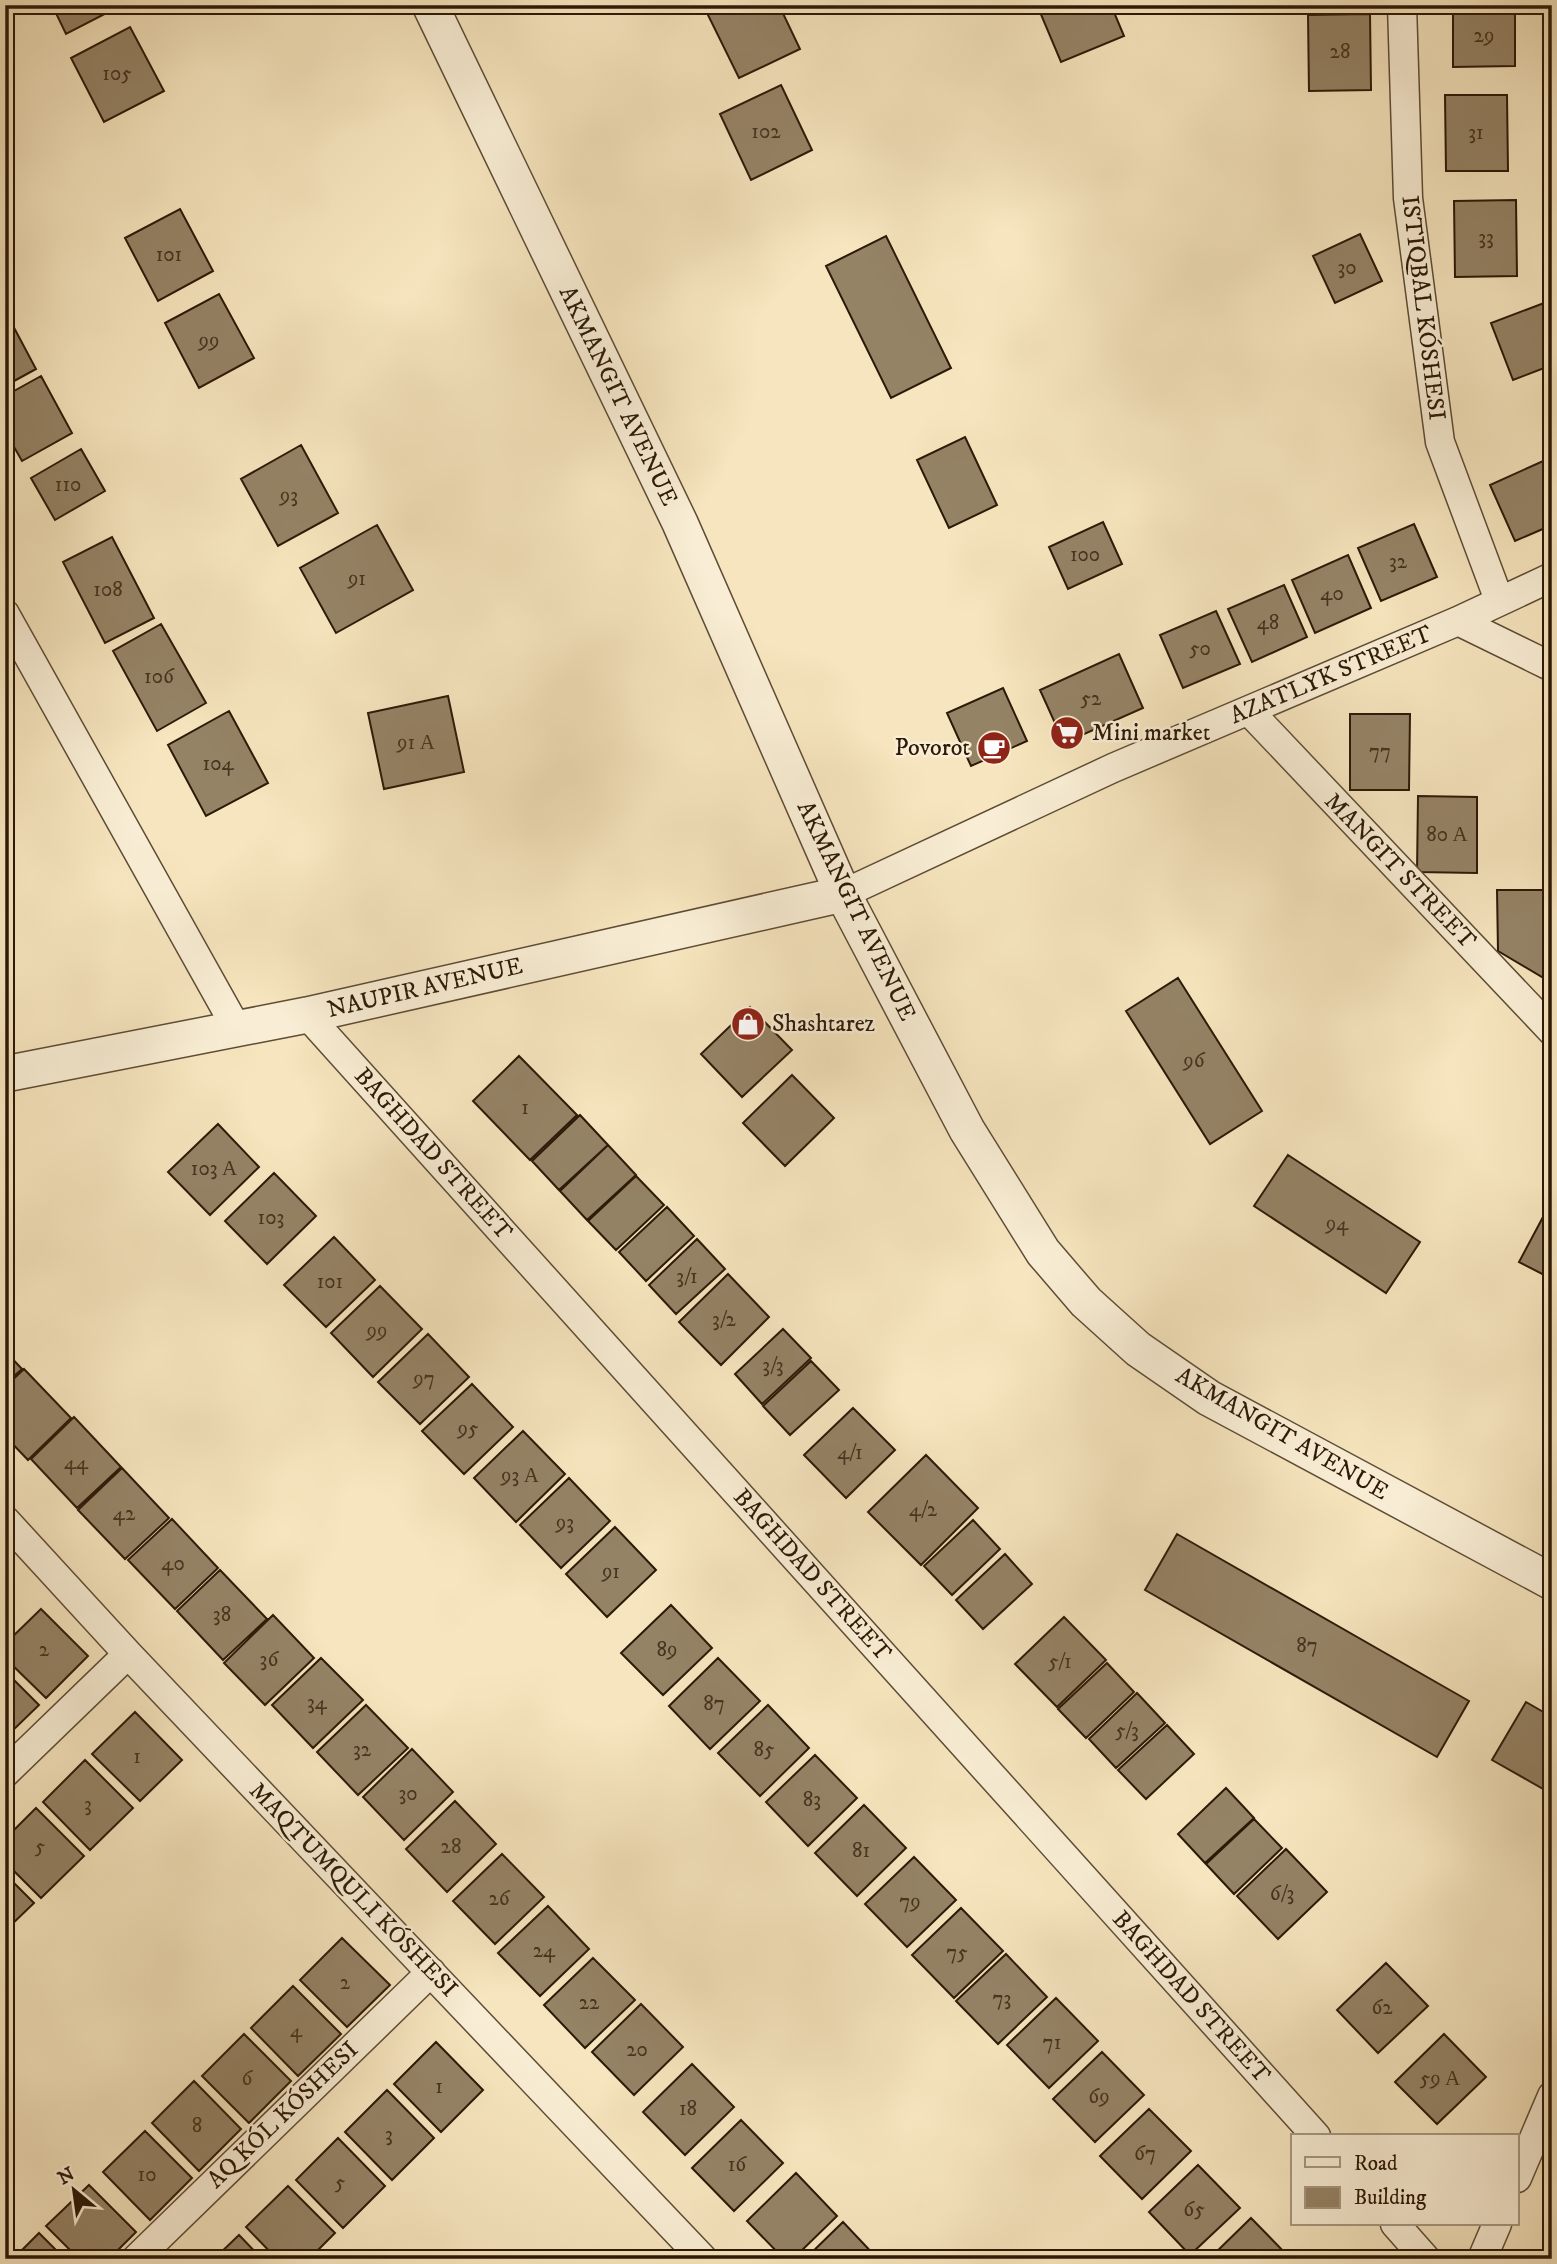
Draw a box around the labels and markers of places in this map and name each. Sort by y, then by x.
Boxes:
supermarket icon: Mini market [1048,714,1086,752]
place label: Mini market [1092,718,1211,748]
cafe icon: Povorot [975,729,1013,767]
place label: Povorot [895,733,970,763]
shop icon: Shashtarez [729,1005,767,1043]
place label: Shashtarez [772,1009,876,1039]

